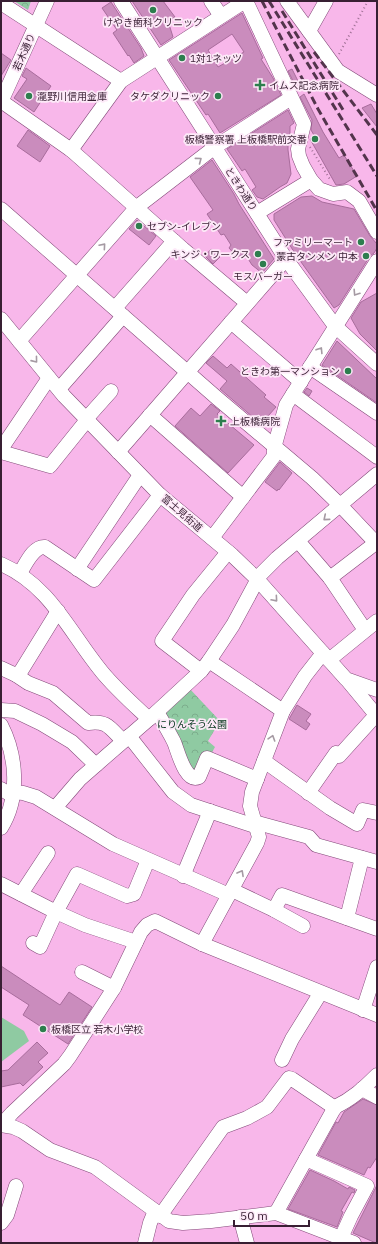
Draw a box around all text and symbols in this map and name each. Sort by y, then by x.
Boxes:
marker: けやき歯科クリニック [148,5,158,15]
place label: けやき歯科クリニック [103,16,203,29]
street label: 若木通り [10,31,38,73]
place label: 1対1ネッツ [190,52,242,65]
marker: 1対1ネッツ [177,53,187,63]
marker: イムス記念病院 [254,79,266,91]
place label: イムス記念病院 [269,79,339,92]
place label: 瀧野川信用金庫 [37,90,107,103]
place label: タケダクリニック [130,90,210,103]
marker: 瀧野川信用金庫 [24,91,34,101]
marker: タケダクリニック [213,91,223,101]
place label: 板橋警察署 上板橋駅前交番 [185,133,307,146]
marker: 板橋警察署 上板橋駅前交番 [310,134,320,144]
one-way arrow [194,157,201,164]
street label: ときわ通り [222,164,260,214]
place label: セブン-イレブン [147,220,221,233]
marker: セブン-イレブン [134,221,144,231]
place label: ファミリーマート [273,236,353,249]
marker: ファミリーマート [356,237,366,247]
one-way arrow [98,244,105,251]
place label: キンジ・ワークス [171,248,250,261]
marker: キンジ・ワークス [253,249,263,259]
place label: 蒙古タンメン 中本 [276,250,358,263]
marker: 蒙古タンメン 中本 [361,251,371,261]
marker: モスバーガー [258,259,268,269]
place label: モスバーガー [233,270,293,283]
one-way arrow [353,289,361,296]
one-way arrow [316,347,323,354]
one-way arrow [30,355,37,363]
place label: ときわ第一マンション [240,365,340,378]
marker: ときわ第一マンション [343,366,353,376]
marker: 上板橋病院 [215,415,227,427]
place label: 上板橋病院 [230,415,280,428]
street label: 富士見街道 [159,492,205,534]
one-way arrow [324,513,331,520]
one-way arrow [271,594,278,602]
park label: にりんそう公園 [157,718,227,731]
one-way arrow [267,735,276,742]
one-way arrow [237,870,244,877]
place label: 板橋区立 若木小学校 [51,1023,143,1036]
marker: 板橋区立 若木小学校 [38,1024,48,1034]
scale bar [234,1202,309,1228]
text: 50 m [240,1208,268,1223]

